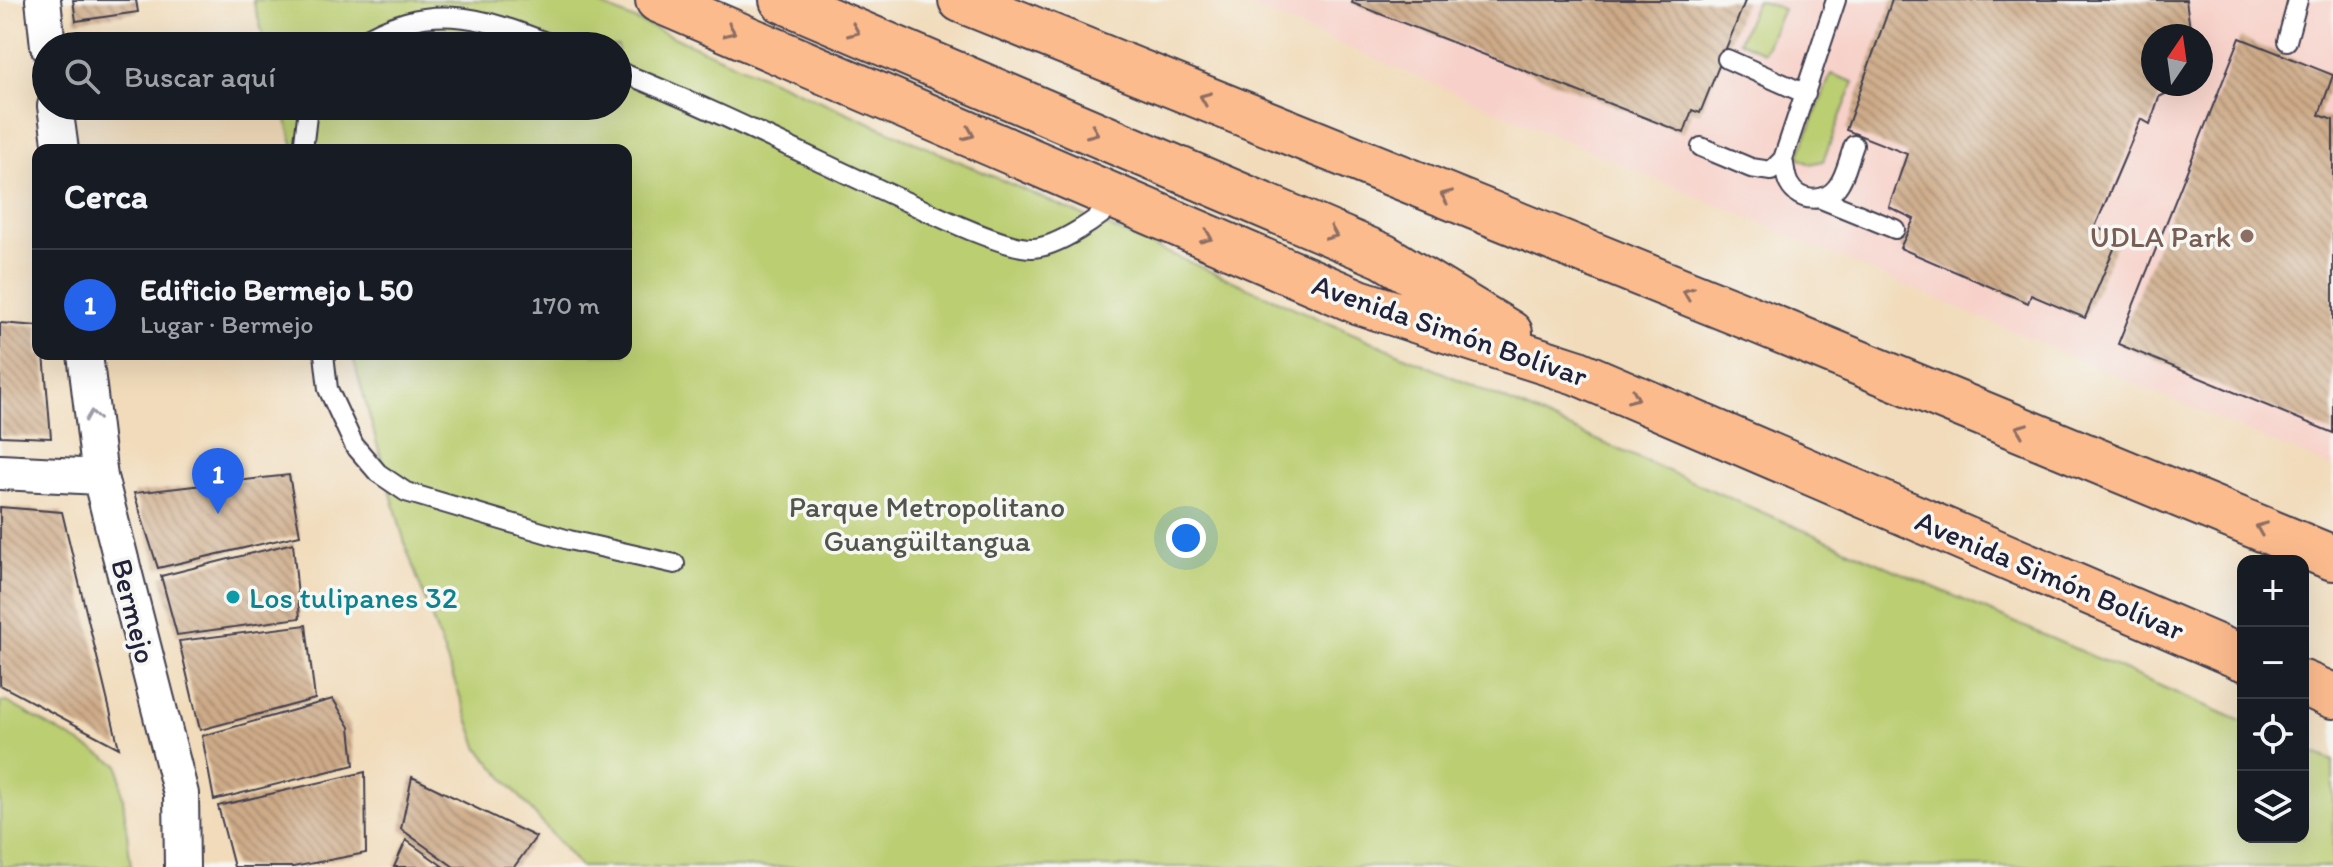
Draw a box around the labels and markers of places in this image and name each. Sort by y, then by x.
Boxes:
place label: UDLA Park [2090,218,2231,255]
marker: UDLA Park [2238,227,2256,245]
pin: 1 [192,448,244,514]
place label: Los tulipanes 32 [249,579,458,616]
marker: Los tulipanes 32 [224,588,242,606]

